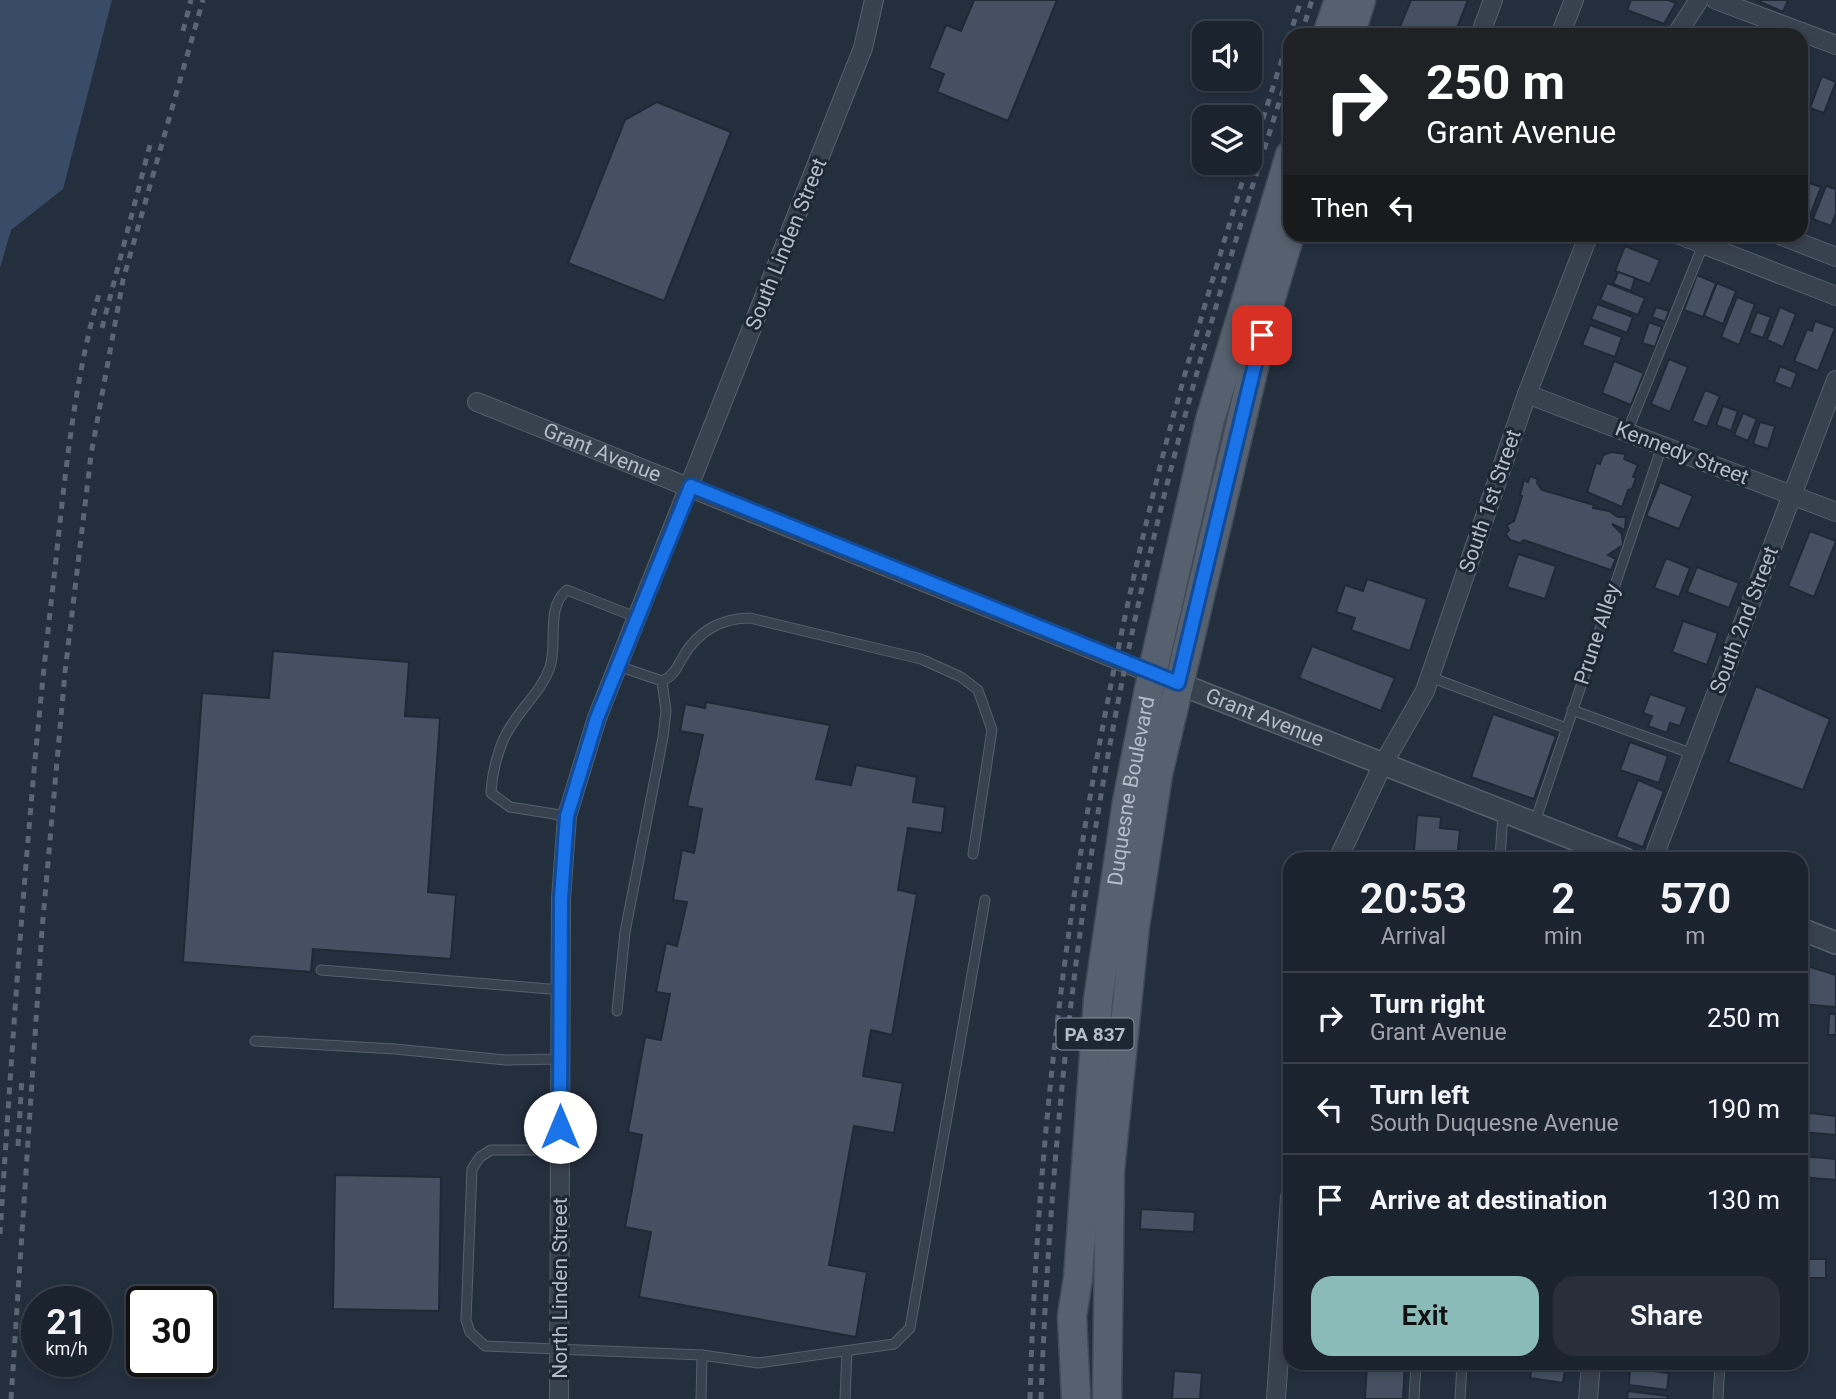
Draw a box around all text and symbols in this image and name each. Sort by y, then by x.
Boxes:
map controls [1192,21,1262,175]
button: sound [1192,21,1262,91]
text: 250 m [1426,54,1565,111]
icon: right [1311,56,1402,147]
button: layers [1192,105,1262,175]
text: Grant Avenue [1426,113,1616,151]
street label: South Linden Street [741,155,831,333]
icon: left [1383,189,1421,227]
text: Then [1311,193,1369,223]
pin [1232,305,1292,365]
icon: arrive [1243,316,1281,354]
street label: Kennedy Street [1612,417,1752,489]
street label: Grant Avenue [540,418,665,487]
street label: South 1st Street [1454,426,1526,576]
street label: South 2nd Street [1705,543,1783,697]
street label: Prune Alley [1569,580,1625,688]
street label: Grant Avenue [1202,683,1327,751]
street label: Duquesne Boulevard [1103,694,1159,887]
text: 20:53 [1360,874,1467,923]
text: 2 [1551,874,1575,923]
text: 570 [1659,874,1731,923]
text: Arrival [1381,923,1446,950]
text: min [1544,923,1582,950]
text: m [1685,923,1705,950]
text: Turn right [1370,989,1485,1019]
icon: right [1311,999,1349,1037]
text: 250 m [1707,1003,1780,1033]
road number: PA 837 [1056,1018,1134,1050]
text: Grant Avenue [1370,1019,1507,1046]
text: Turn left [1370,1080,1469,1110]
position arrow [523,1090,597,1164]
icon: left [1311,1090,1349,1128]
text: 190 m [1707,1094,1780,1124]
text: South Duquesne Avenue [1370,1110,1619,1137]
icon: arrive [1311,1181,1349,1219]
text: Arrive at destination [1370,1185,1607,1215]
text: 130 m [1707,1185,1780,1215]
street label: North Linden Street [548,1197,572,1379]
button: Exit [1311,1276,1539,1356]
button: Share [1553,1276,1780,1356]
speed limit sign: 30 [126,1286,217,1377]
text: 21 [46,1302,87,1343]
text: km/h [45,1338,88,1359]

